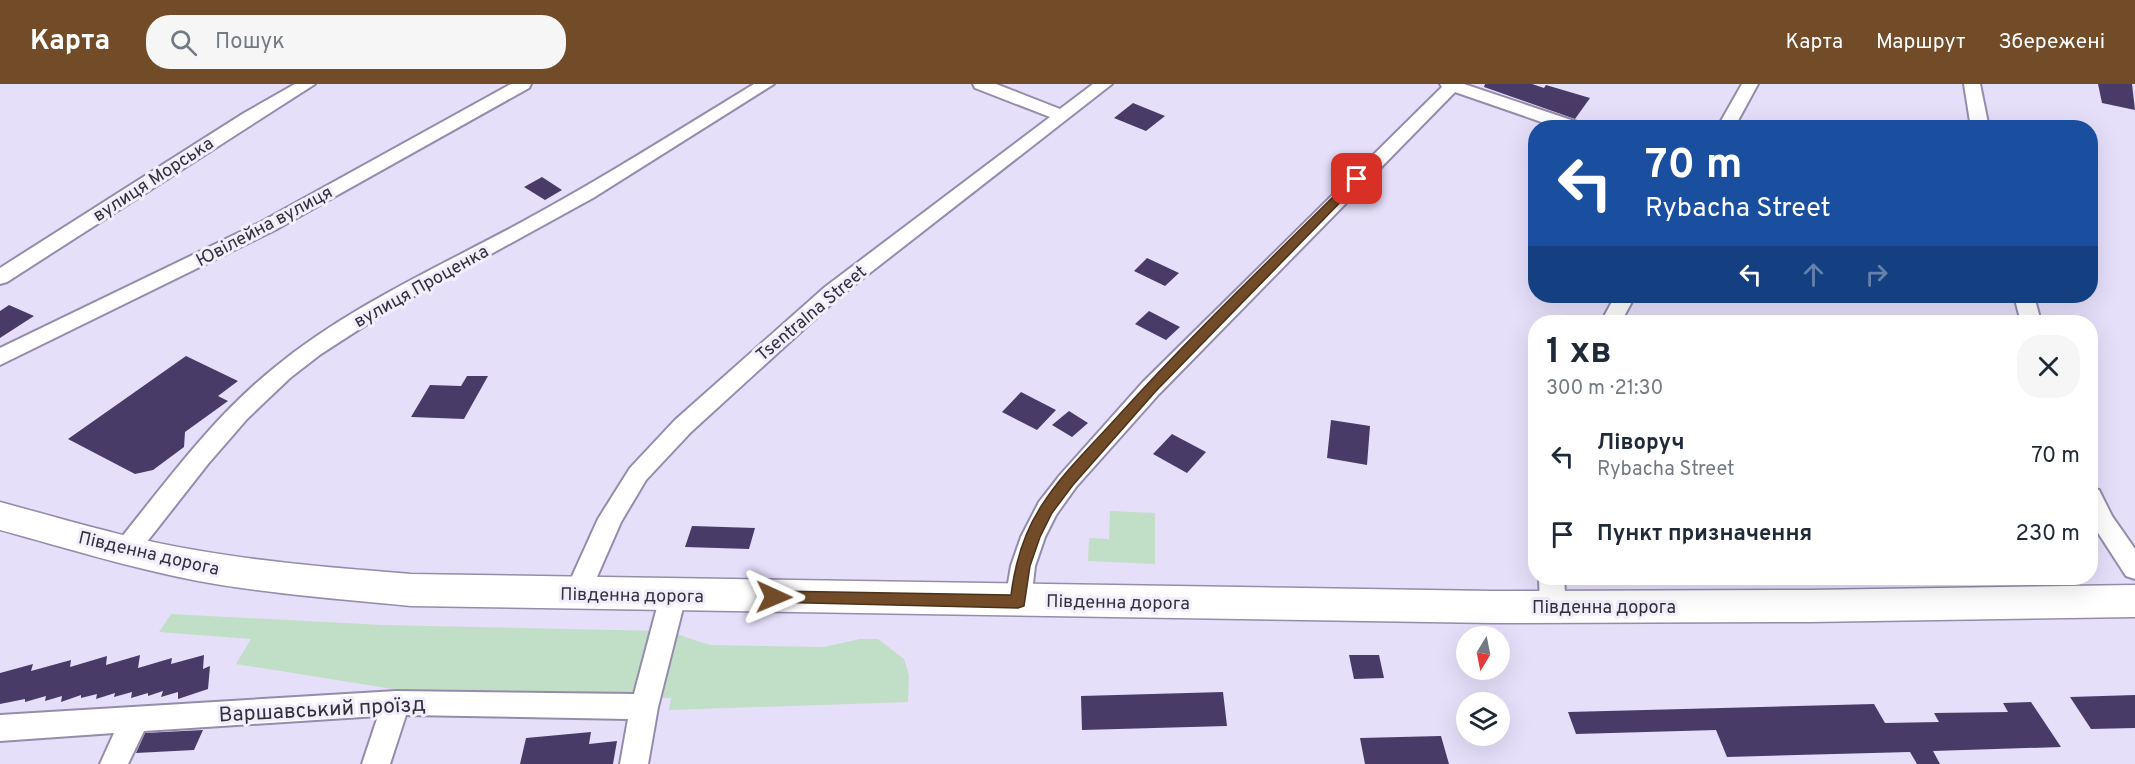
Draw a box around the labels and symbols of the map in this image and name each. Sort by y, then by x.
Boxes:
street label: вулиця Морська [89,133,219,228]
pin [1331,153,1382,204]
street label: Ювілейна вулиця [192,182,337,273]
street label: вулиця Проценка [350,241,493,334]
street label: Tsentralna Street [752,261,872,367]
street label: Південна дорога [76,527,221,582]
position arrow [742,565,806,629]
street label: Південна дорога [560,584,704,609]
street label: Південна дорога [1046,591,1190,616]
street label: Південна дорога [1532,597,1676,620]
north arrow [1456,626,1510,680]
street label: Варшавський проїзд [218,692,426,729]

